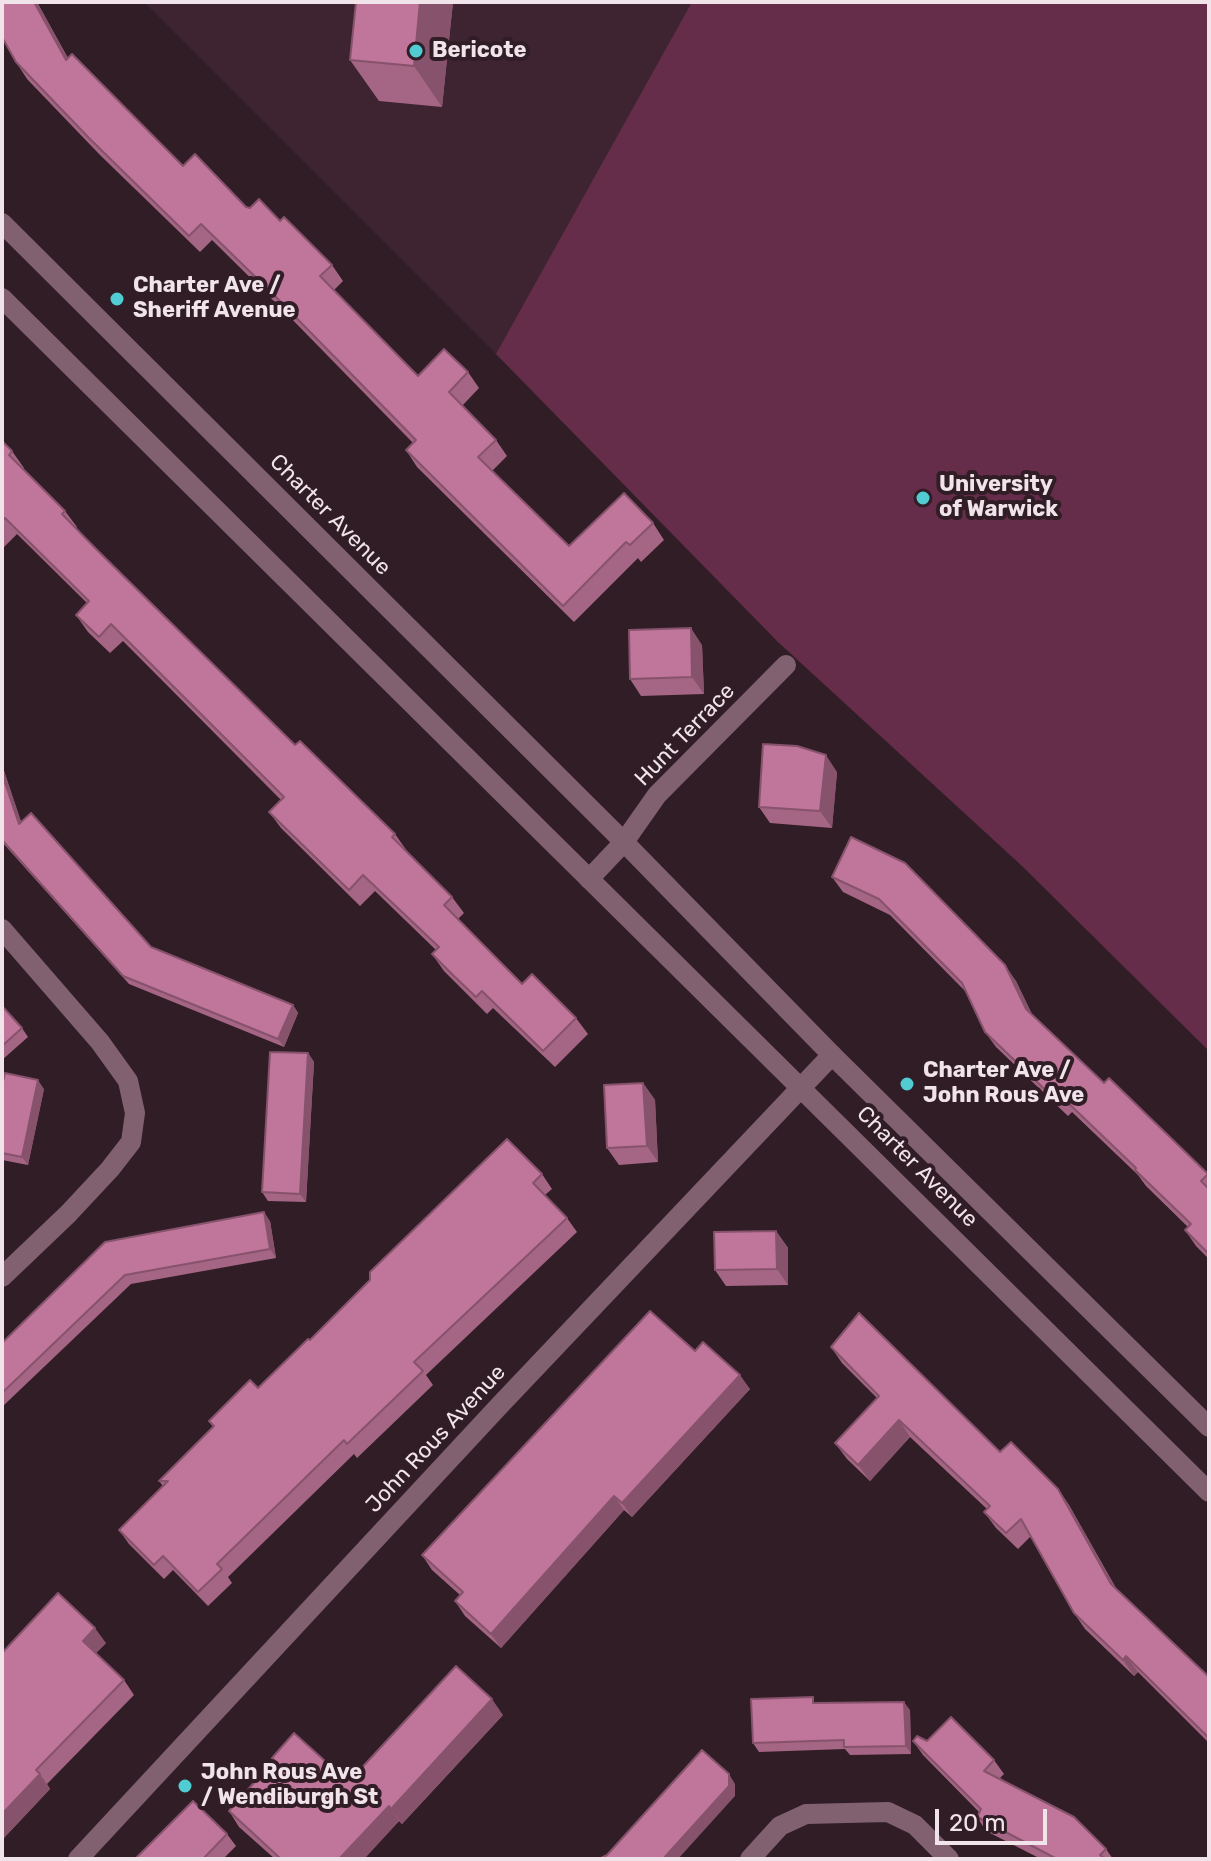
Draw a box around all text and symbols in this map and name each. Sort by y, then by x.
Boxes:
place label: Bericote [432,38,527,64]
marker: Bericote [407,42,425,60]
place label: Charter Ave / Sheriff Avenue [133,273,296,324]
marker: Charter Ave / Sheriff Avenue [108,290,126,308]
street label: Charter Avenue [264,449,396,581]
place label: University of Warwick [939,472,1058,524]
marker: University of Warwick [914,489,932,507]
street label: Hunt Terrace [630,678,740,792]
place label: Charter Ave / John Rous Ave [923,1058,1084,1110]
marker: Charter Ave / John Rous Ave [898,1075,916,1093]
street label: Charter Avenue [851,1101,983,1233]
street label: John Rous Avenue [361,1360,511,1518]
place label: John Rous Ave / Wendiburgh St [201,1760,378,1812]
marker: John Rous Ave / Wendiburgh St [176,1777,194,1795]
scale bar [939,1793,1051,1843]
text: 20 m [949,1809,1006,1837]

